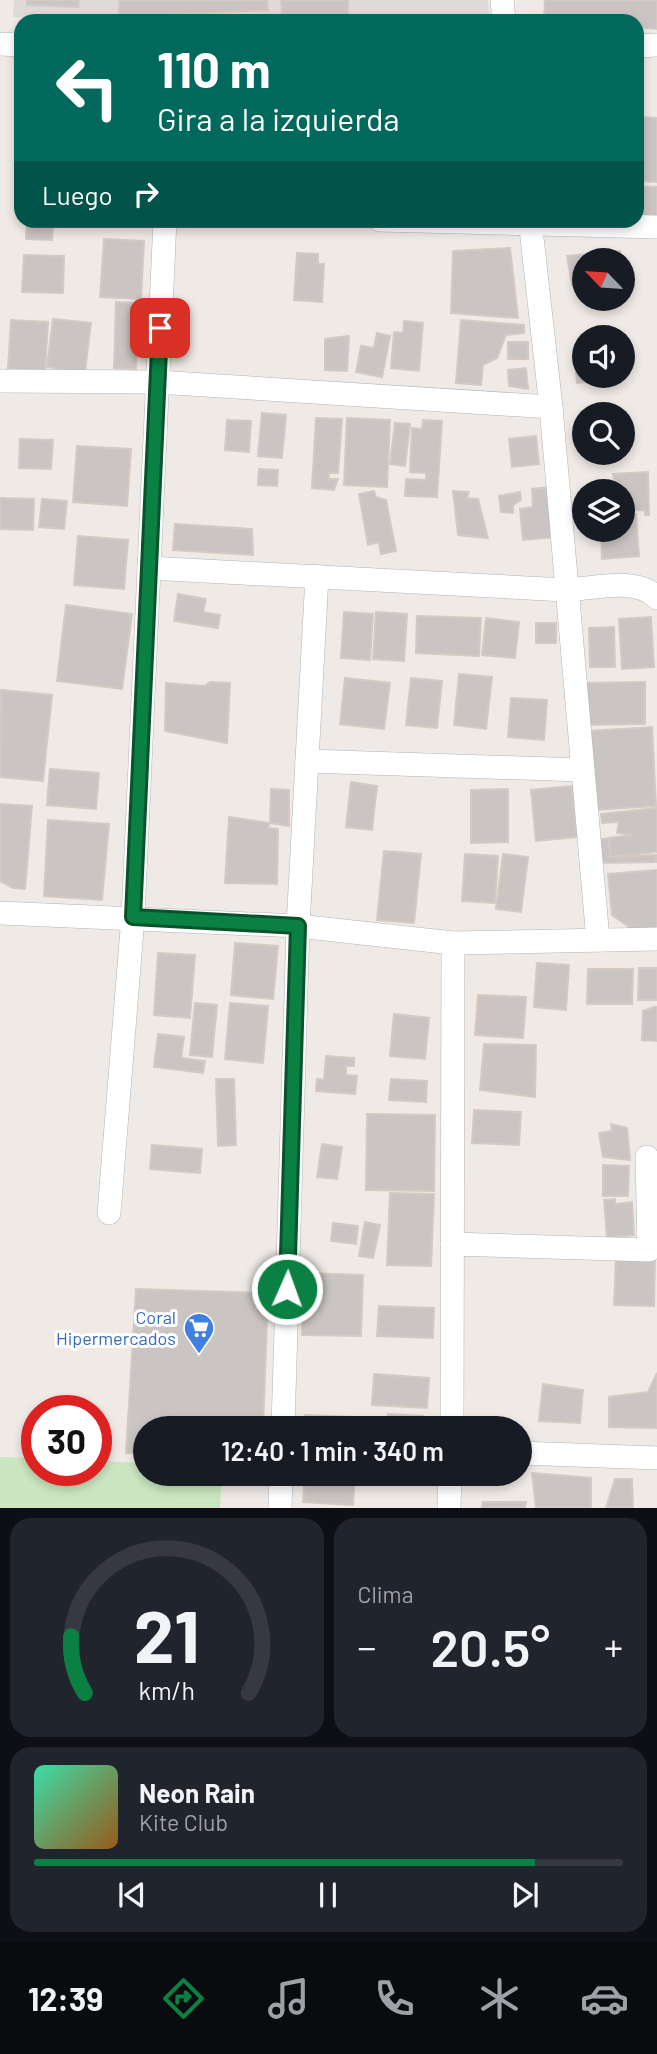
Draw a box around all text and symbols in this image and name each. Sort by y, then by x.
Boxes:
text: 110 m [157,39,271,98]
icon: left [42,42,133,133]
text: Gira a la izquierda [157,99,400,137]
icon: right [127,175,165,213]
text: Luego [42,179,113,210]
north arrow [572,248,635,312]
map controls [572,248,635,542]
pin [130,298,190,358]
icon: arrive [141,309,179,347]
button: sound [572,325,635,388]
button: search [572,402,635,465]
button: layers [572,479,635,542]
position arrow [250,1252,324,1326]
place label: Coral Hipermercados [56,1306,176,1349]
supermarket icon: Coral Hipermercados [182,1311,216,1355]
speed limit sign: 30 [21,1395,112,1486]
text: 12:40 · 1 min · 340 m [221,1435,444,1466]
text: Clima [358,1580,413,1608]
text: 21 [134,1591,200,1679]
text: 20.5° [430,1615,550,1677]
text: − [358,1623,377,1669]
text: + [604,1623,623,1669]
text: km/h [138,1675,195,1705]
text: Neon Rain [139,1777,255,1808]
text: Kite Club [139,1808,228,1836]
icon: previous [113,1876,151,1914]
icon: pause [309,1876,347,1914]
icon: next [506,1876,544,1914]
icon: directions [159,1974,208,2023]
icon: music [264,1974,313,2023]
icon: phone [370,1974,419,2023]
icon: climate [475,1974,524,2023]
icon: car [580,1974,629,2023]
text: 12:39 [28,1979,103,2017]

